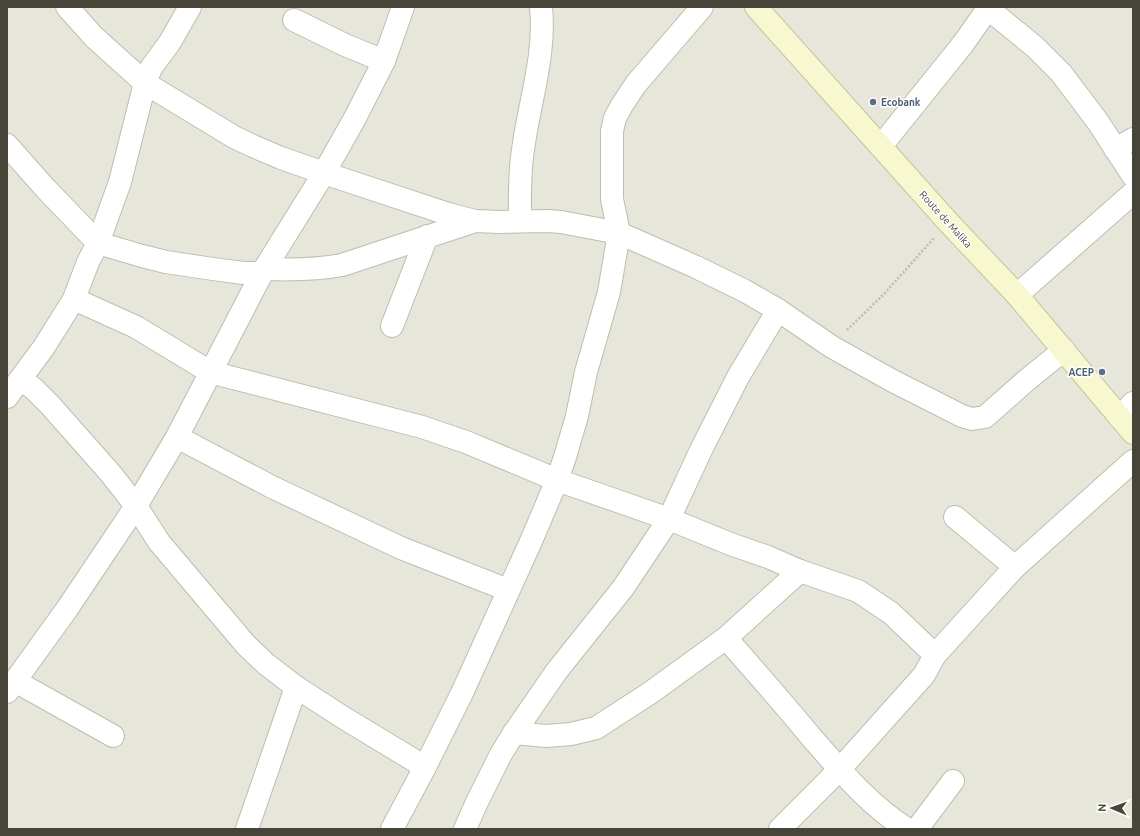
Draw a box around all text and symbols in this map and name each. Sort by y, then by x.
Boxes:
marker: Ecobank [868,97,878,107]
place label: Ecobank [881,97,921,108]
street label: Route de Malika [917,189,974,250]
place label: ACEP [1069,367,1094,378]
marker: ACEP [1097,367,1107,377]
north arrow [1092,788,1132,828]
text: N [1096,803,1108,812]

